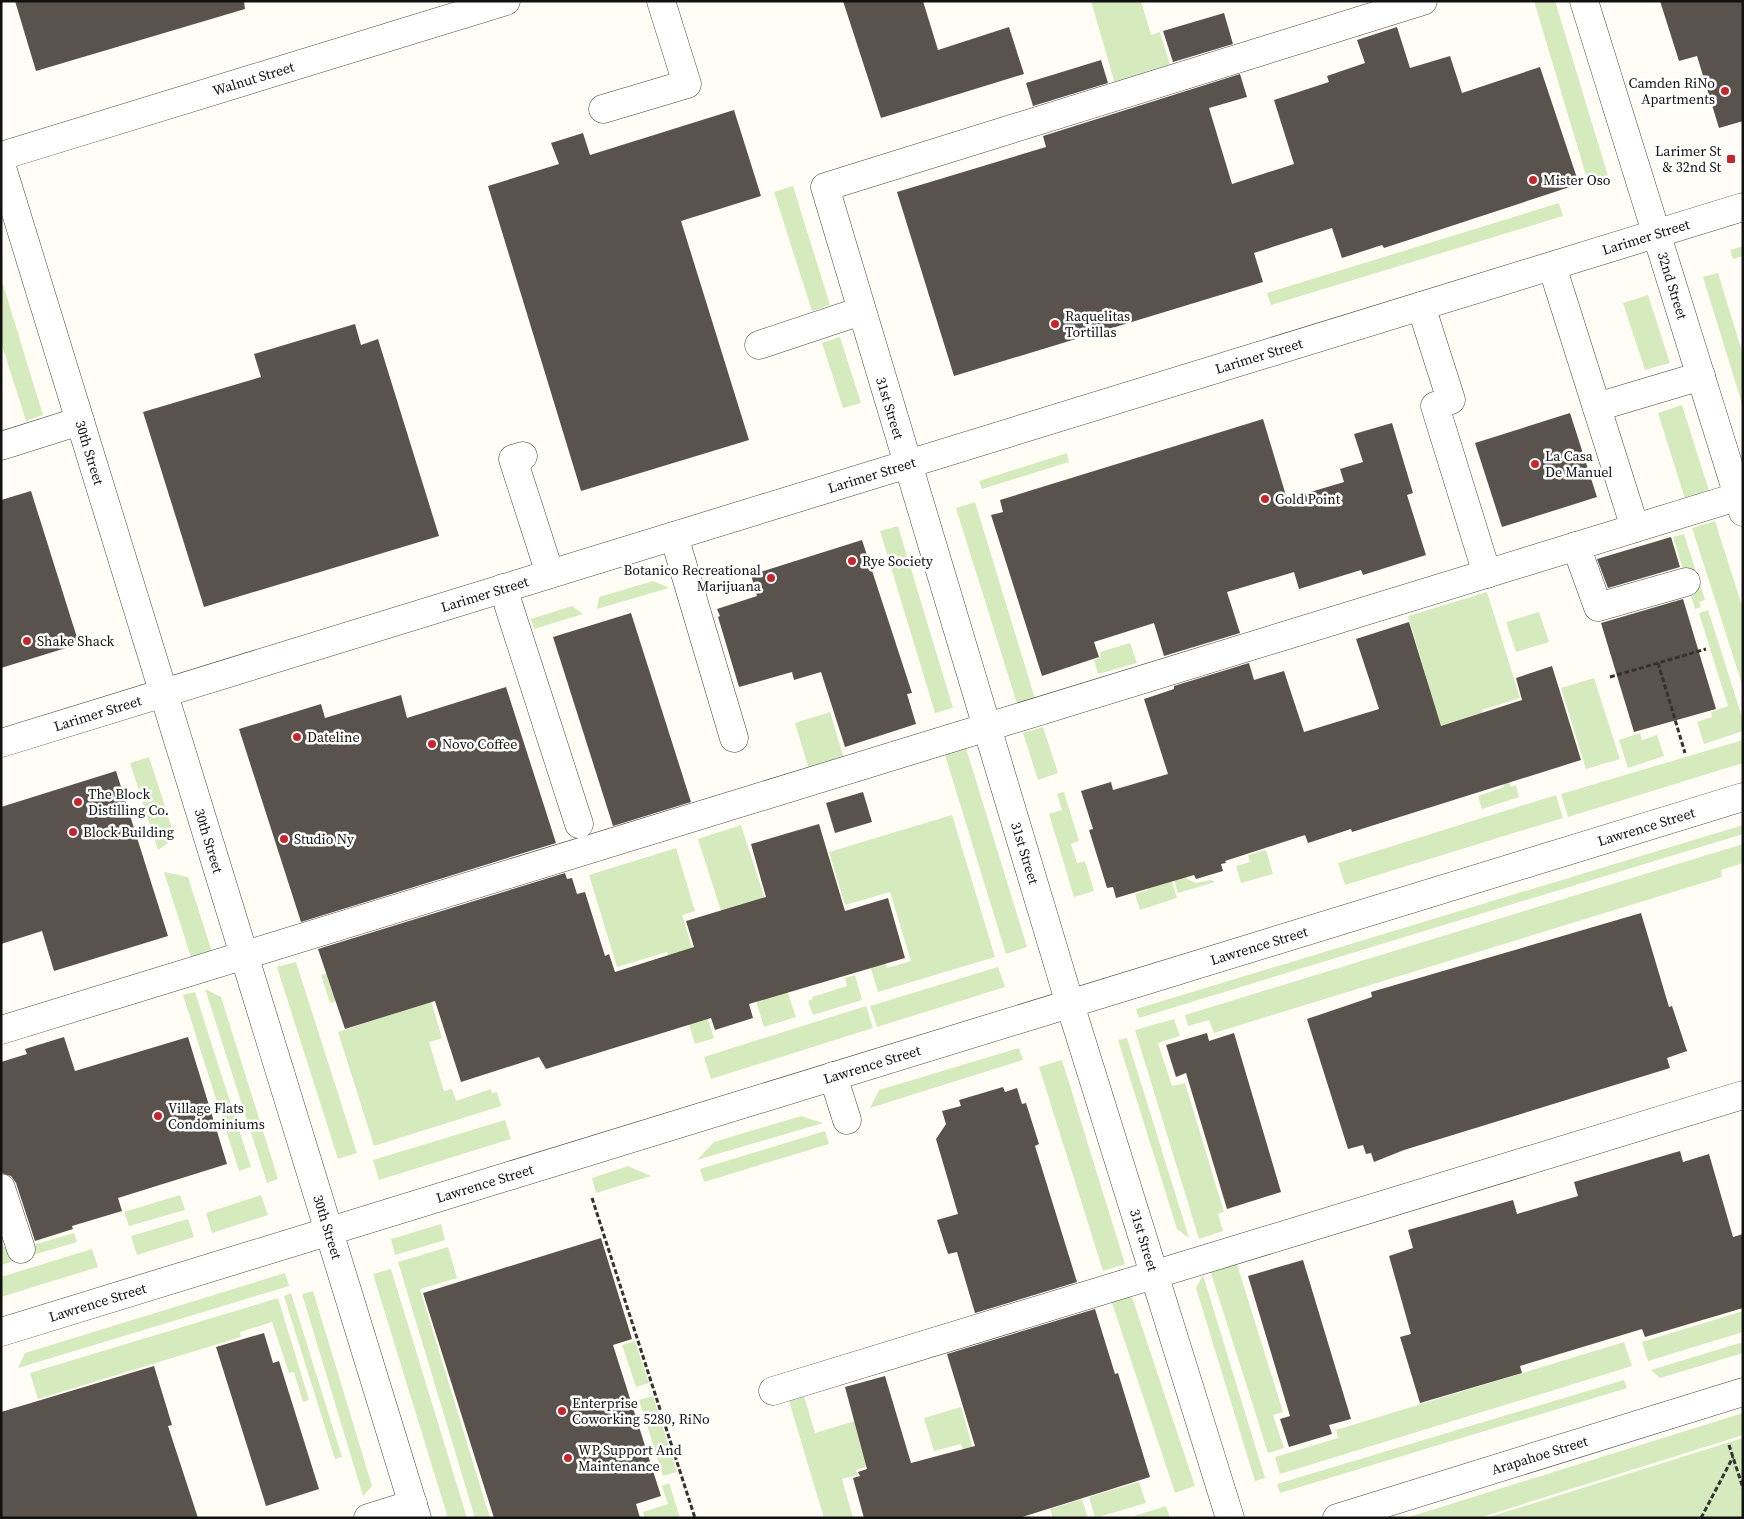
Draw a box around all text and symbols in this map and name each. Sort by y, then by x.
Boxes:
street label: Walnut Street [210,56,297,100]
place label: Camden RiNo Apartments [1629,73,1715,109]
marker: Camden RiNo Apartments [1719,85,1731,97]
place label: Larimer St & 32nd St [1655,141,1721,177]
marker: Larimer St & 32nd St [1725,153,1737,165]
place label: Mister Oso [1543,170,1611,190]
marker: Mister Oso [1527,174,1539,186]
street label: Larimer Street [1600,214,1693,260]
street label: 32nd Street [1653,249,1693,322]
place label: Raquelitas Tortillas [1065,306,1130,342]
marker: Raquelitas Tortillas [1049,318,1061,330]
street label: Larimer Street [1212,333,1306,379]
street label: 31st Street [871,374,909,442]
street label: 30th Street [70,418,109,488]
place label: La Casa De Manuel [1545,446,1612,482]
street label: Larimer Street [825,452,918,498]
marker: La Casa De Manuel [1529,458,1541,470]
place label: Gold Point [1275,489,1341,509]
marker: Gold Point [1259,493,1271,505]
place label: Rye Society [862,551,934,571]
marker: Rye Society [846,555,858,567]
place label: Botanico Recreational Marijuana [624,560,762,596]
street label: Larimer Street [438,571,531,617]
marker: Botanico Recreational Marijuana [765,572,777,584]
place label: Shake Shack [37,631,115,651]
marker: Shake Shack [21,635,33,647]
street label: Larimer Street [51,690,144,736]
place label: Dateline [307,727,360,747]
marker: Dateline [291,731,303,743]
place label: Novo Coffee [442,734,517,754]
marker: Novo Coffee [426,738,438,750]
place label: The Block Distilling Co. [88,784,169,820]
marker: The Block Distilling Co. [72,796,84,808]
street label: Lawrence Street [1595,802,1698,851]
street label: 30th Street [190,806,228,876]
street label: 31st Street [1006,819,1044,887]
place label: Block Building [83,822,174,842]
marker: Block Building [67,826,79,838]
place label: Studio Ny [294,829,355,849]
marker: Studio Ny [278,833,290,845]
street label: Lawrence Street [1208,921,1311,970]
street label: Lawrence Street [821,1040,923,1089]
place label: Village Flats Condominiums [168,1098,265,1134]
marker: Village Flats Condominiums [152,1110,164,1122]
street label: Lawrence Street [434,1159,536,1208]
street label: 30th Street [308,1192,347,1262]
street label: 31st Street [1125,1206,1163,1274]
street label: Lawrence Street [46,1278,149,1327]
place label: Enterprise Coworking 5280, RiNo [572,1393,710,1429]
marker: Enterprise Coworking 5280, RiNo [556,1405,568,1417]
street label: Arapahoe Street [1489,1431,1591,1480]
place label: WP Support And Maintenance [578,1440,682,1476]
marker: WP Support And Maintenance [562,1452,574,1464]

